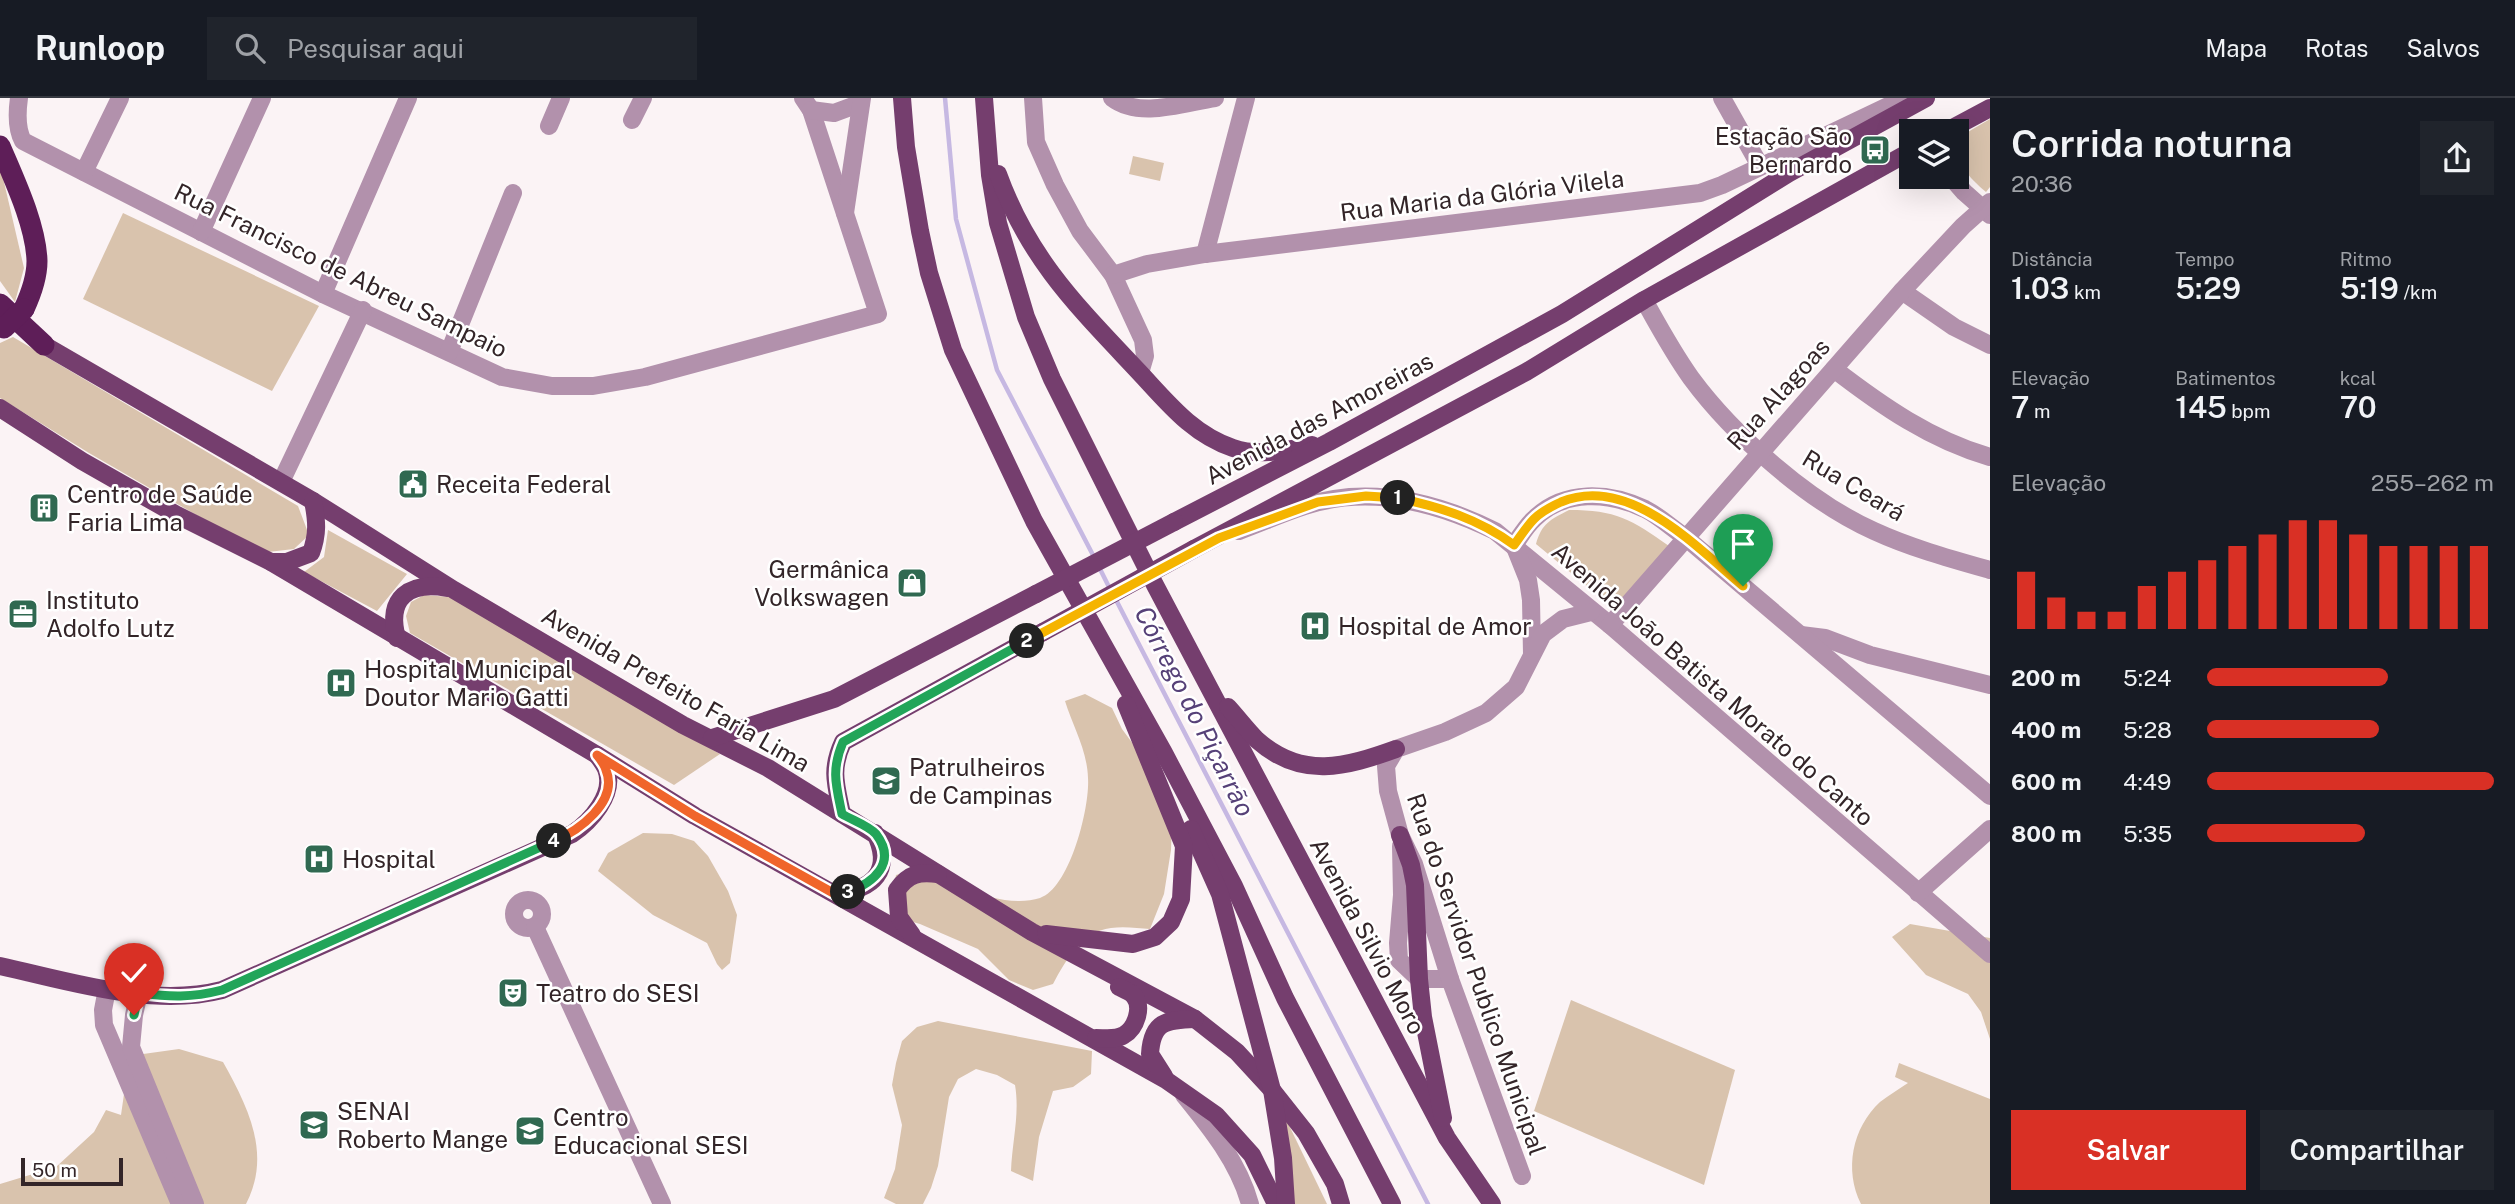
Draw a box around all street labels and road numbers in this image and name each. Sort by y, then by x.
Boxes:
street label: Rua Maria da Glória Vilela [1339,164,1625,226]
street label: Rua Francisco de Abreu Sampaio [170,177,512,363]
street label: Rua Alagoas [1721,333,1835,455]
street label: Avenida das Amoreiras [1200,346,1438,490]
street label: Rua Ceará [1798,444,1910,526]
street label: Avenida João Batista Morato do Canto [1546,537,1880,831]
street label: Avenida Prefeito Faria Lima [537,601,815,777]
street label: Rua do Servidor Publico Municipal [1402,790,1552,1158]
street label: Avenida Silvio Moro [1304,833,1432,1039]

